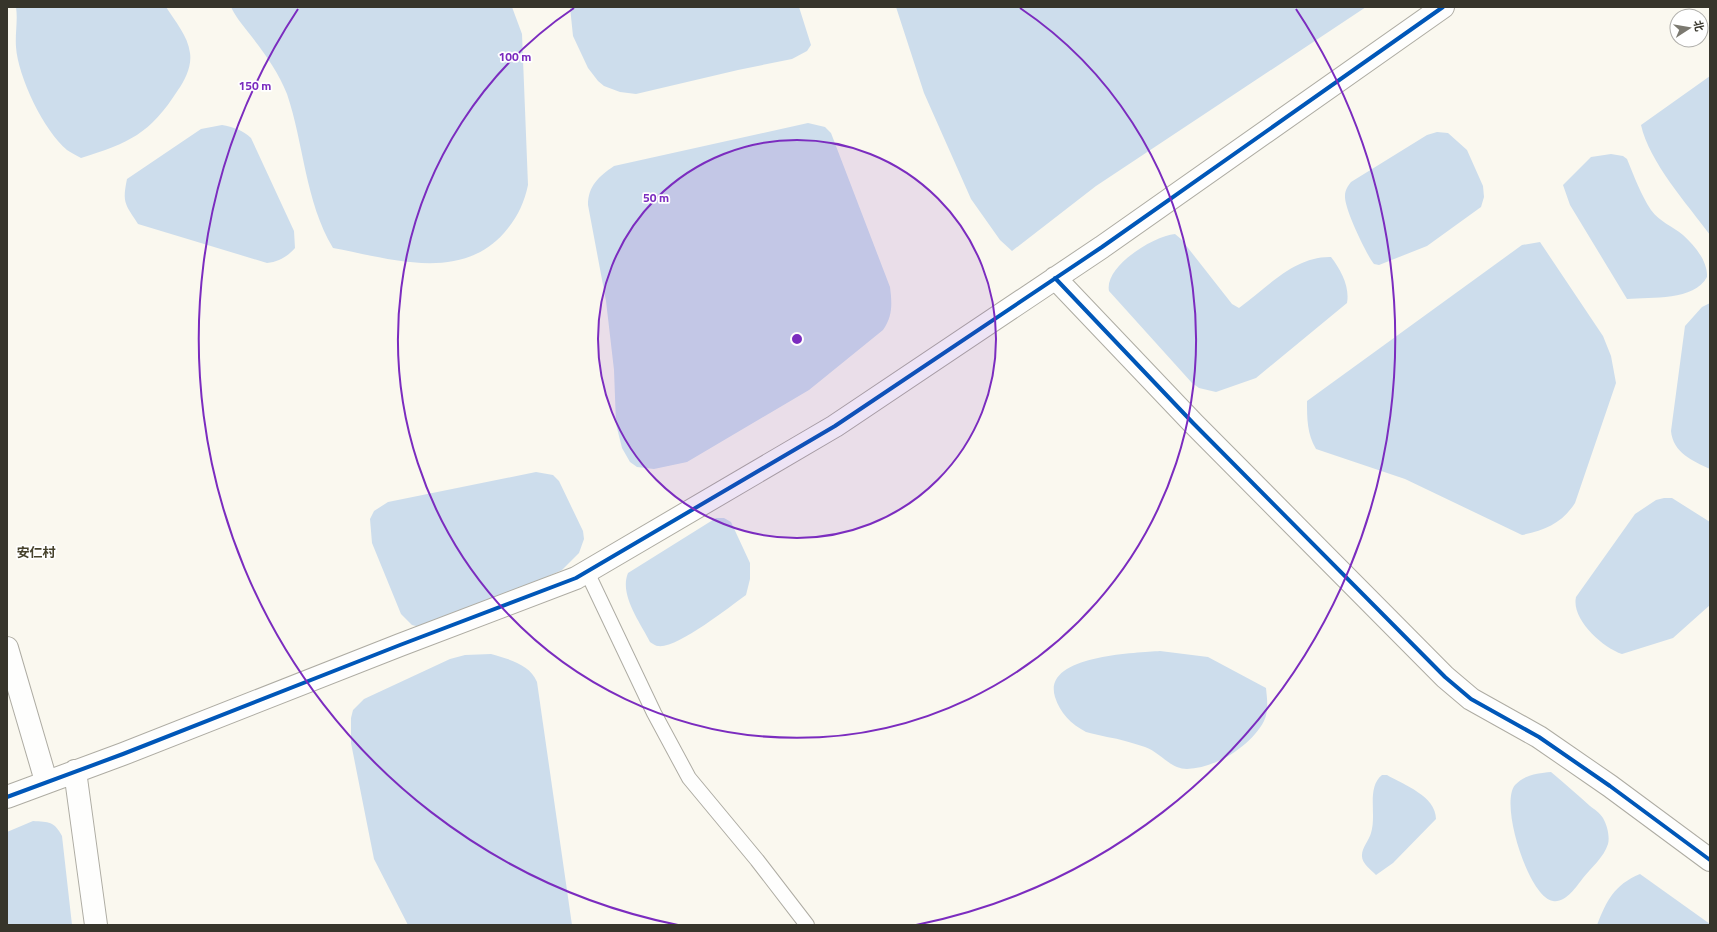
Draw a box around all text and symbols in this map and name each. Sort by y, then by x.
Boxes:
north arrow [1669,8,1709,48]
text: 北 [1690,19,1708,33]
text: 100 m [499,47,531,66]
text: 150 m [239,76,271,95]
text: 50 m [643,188,669,207]
centre of rings [790,332,804,346]
district label: 安仁村 [16,542,56,562]

